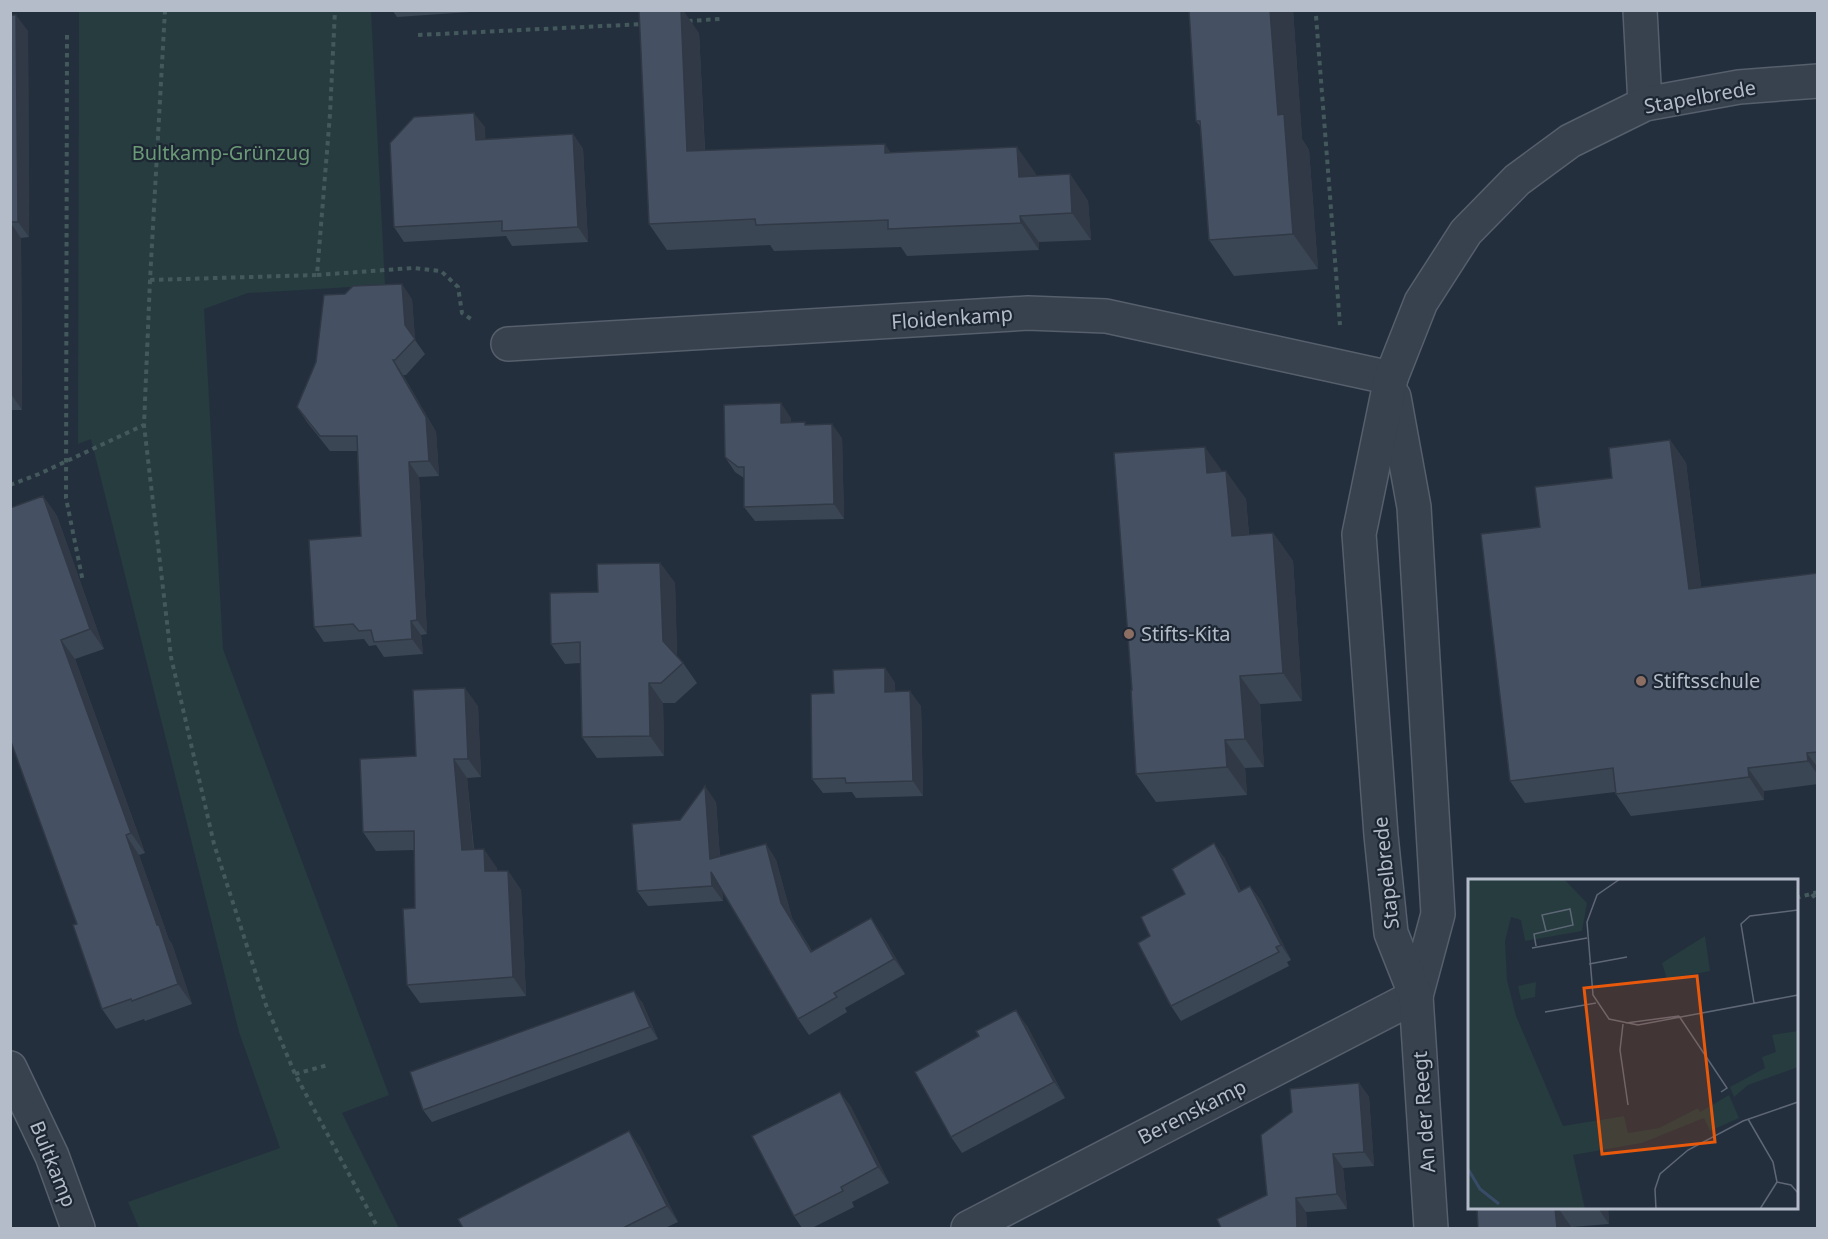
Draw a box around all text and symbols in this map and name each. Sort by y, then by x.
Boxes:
street label: Stapelbrede [1642,73,1758,120]
park label: Bultkamp-Grünzug [132,139,310,166]
street label: Floidenkamp [890,300,1014,335]
place label: Stifts-Kita [1141,620,1230,647]
marker: Stifts-Kita [1122,627,1136,641]
place label: Stiftsschule [1653,667,1760,694]
marker: Stiftsschule [1634,674,1648,688]
street label: Stapelbrede [1366,815,1405,931]
inset map [1468,879,1798,1209]
street label: An der Reegt [1406,1050,1441,1174]
street label: Berenskamp [1133,1073,1251,1150]
street label: Bultkamp [24,1117,83,1211]

